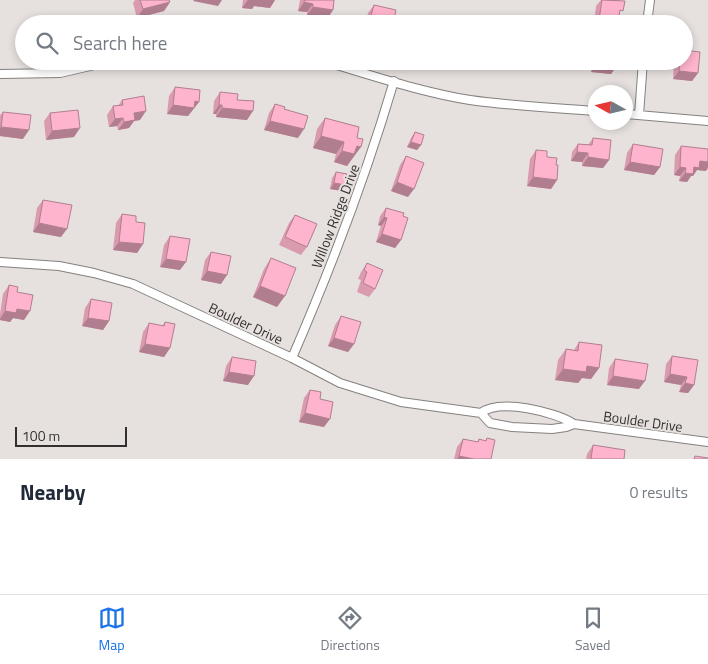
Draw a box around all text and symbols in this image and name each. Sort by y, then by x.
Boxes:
search box [15,15,693,70]
text: Search here [73,28,167,57]
icon: search [33,29,61,57]
north arrow [588,85,633,130]
street label: Willow Ridge Drive [305,161,365,271]
street label: Boulder Drive [205,297,287,349]
street label: Boulder Drive [602,405,684,437]
scale bar [15,424,128,447]
text: 100 m [22,425,60,446]
text: Nearby [20,476,85,508]
text: 0 results [629,480,688,504]
tab: Map [98,604,126,655]
tab: Directions [321,604,380,655]
tab: Saved [575,604,611,655]

